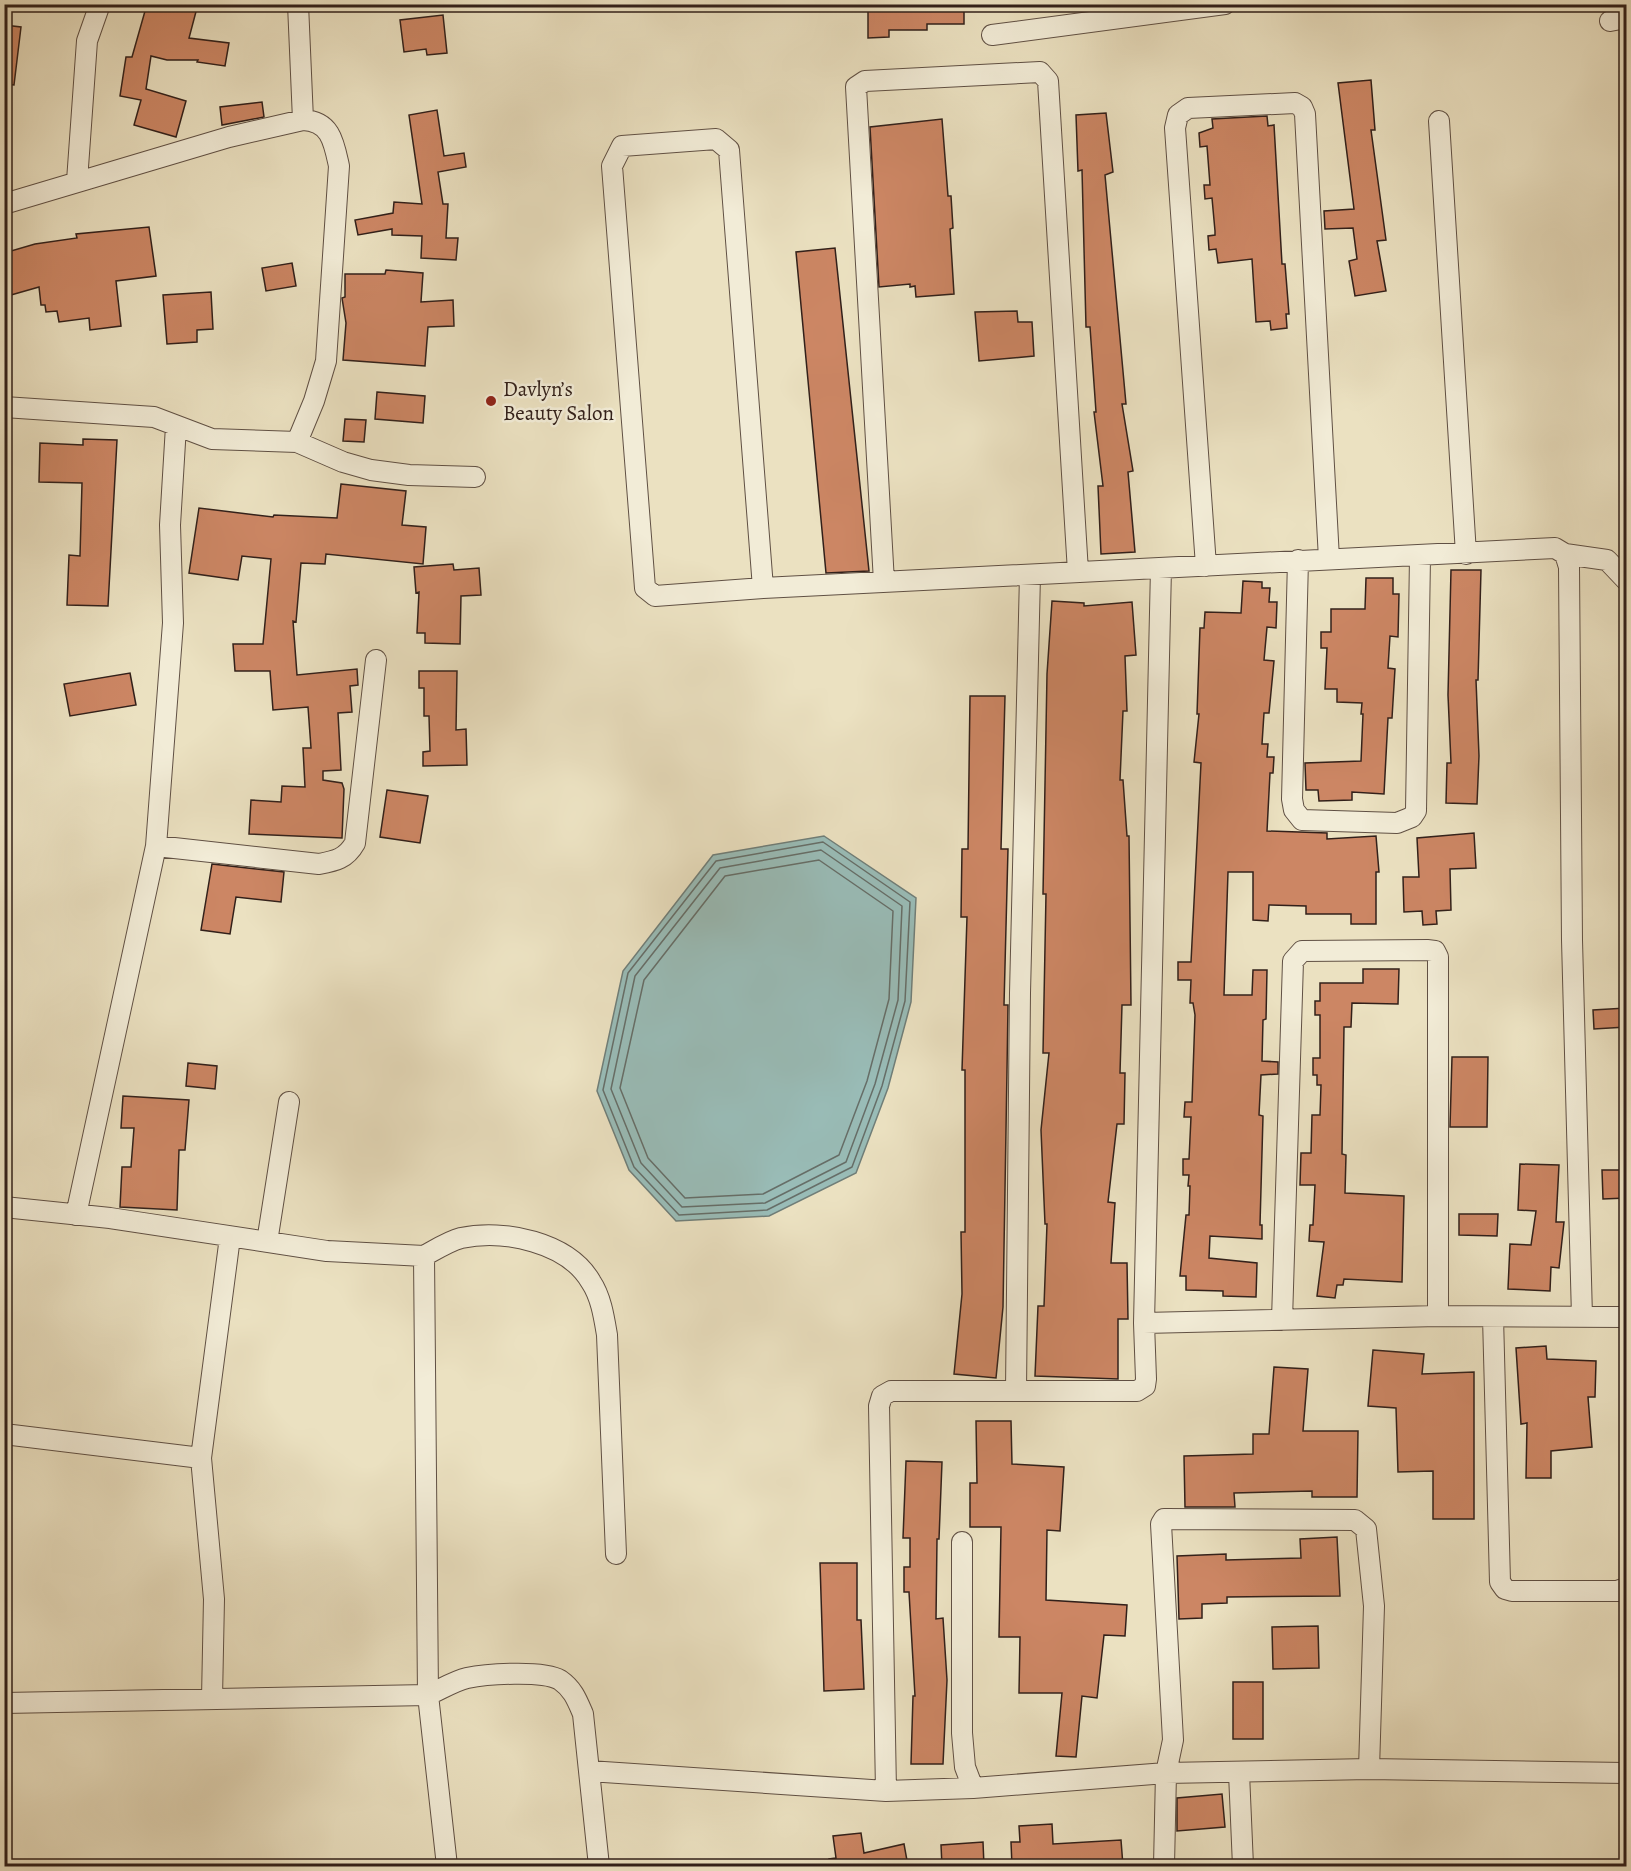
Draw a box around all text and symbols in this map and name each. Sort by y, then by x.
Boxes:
place label: Davlyn’s Beauty Salon [503,375,614,427]
marker: Davlyn’s Beauty Salon [484,394,498,408]

